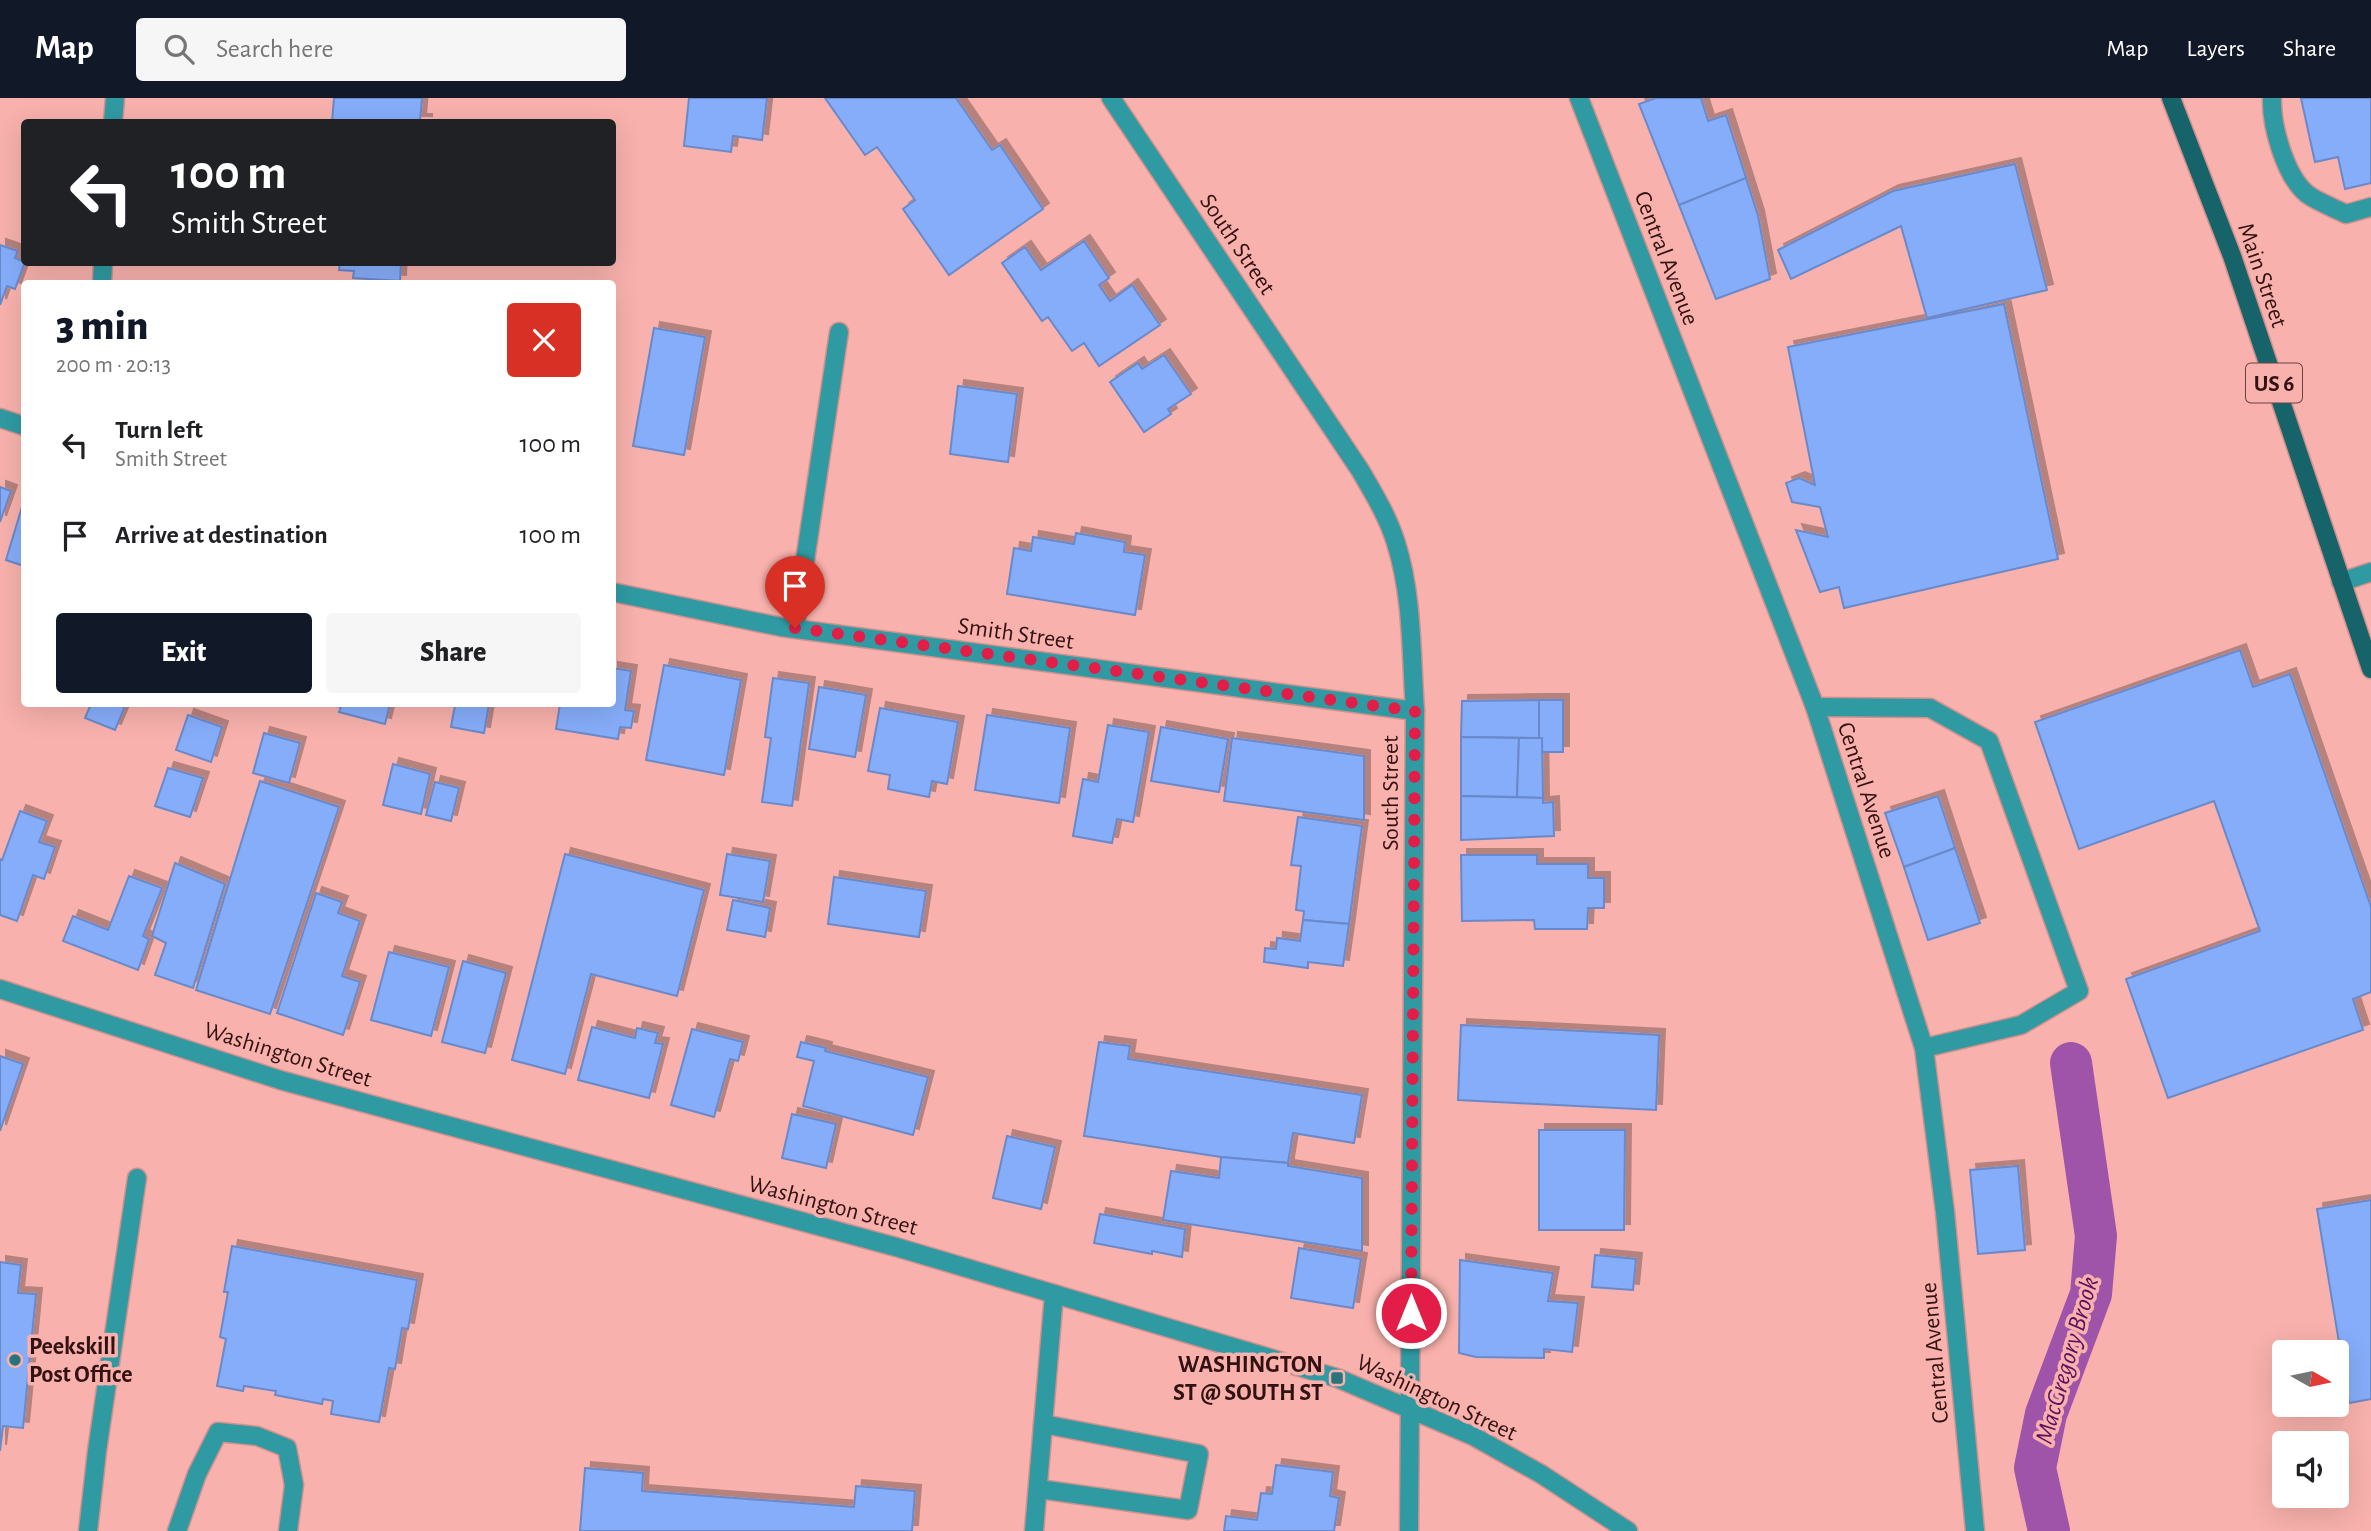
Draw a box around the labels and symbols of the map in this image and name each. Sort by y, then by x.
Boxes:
street label: Central Avenue [1629,188,1703,329]
street label: South Street [1195,190,1280,299]
street label: Main Street [2233,220,2291,331]
road number: US 6 [2246,364,2302,402]
pin [765,556,825,628]
street label: Smith Street [956,614,1076,654]
street label: Central Avenue [1833,719,1899,861]
street label: South Street [1379,735,1403,851]
street label: Washington Street [201,1018,375,1092]
street label: Washington Street [746,1172,920,1240]
water label: MacGregory Brook [2031,1274,2103,1447]
position arrow [1374,1276,1448,1350]
street label: Central Avenue [1917,1281,1953,1424]
place label: Peekskill Post Office [29,1335,133,1387]
north arrow [2272,1340,2348,1418]
street label: Washington Street [1353,1350,1521,1446]
marker: Peekskill Post Office [7,1352,23,1368]
place label: WASHINGTON ST @ SOUTH ST [1173,1353,1323,1405]
marker: WASHINGTON ST @ SOUTH ST [1329,1370,1345,1386]

